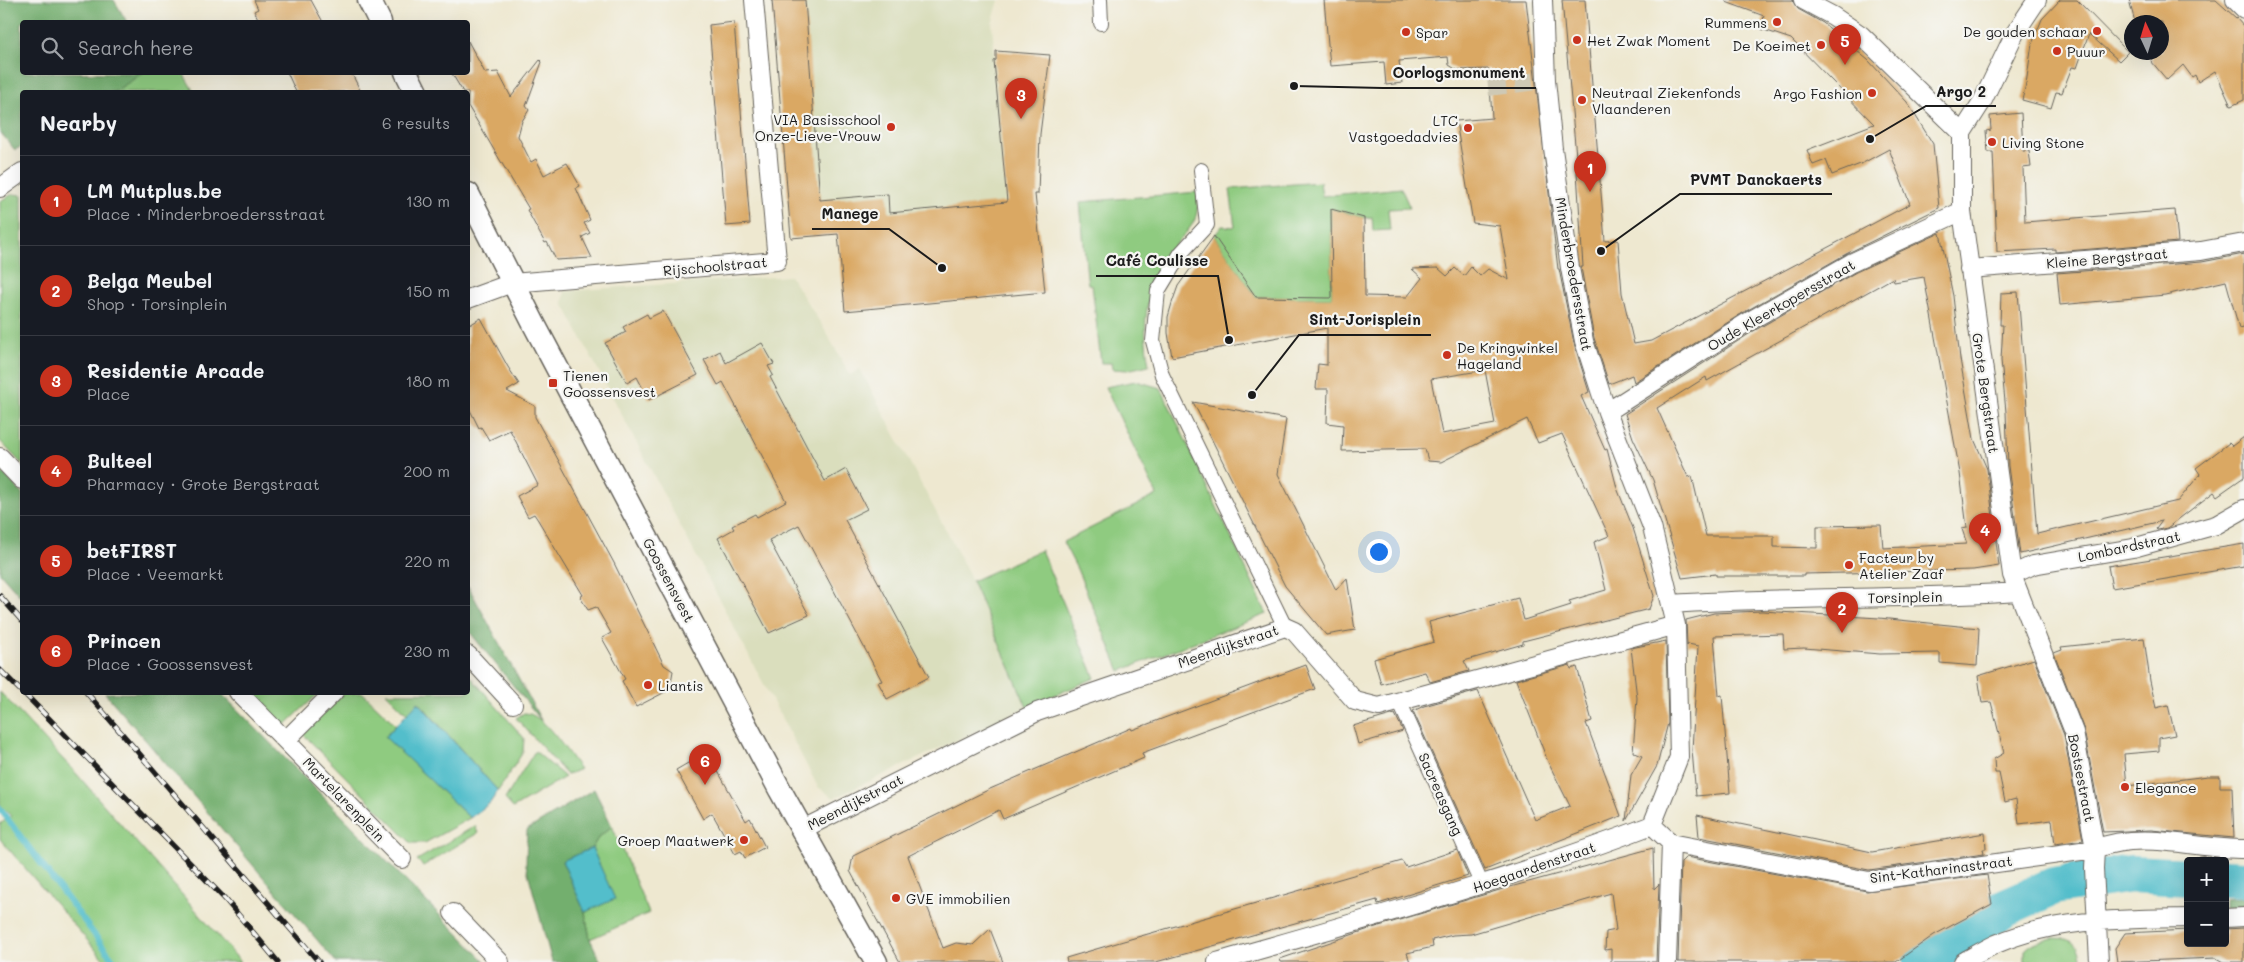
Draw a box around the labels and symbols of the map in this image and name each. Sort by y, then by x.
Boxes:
place label: Rummens [1705,13,1767,32]
north arrow [2124,15,2169,60]
marker: Rummens [1771,16,1783,28]
place label: De gouden schaar [1963,22,2087,41]
place label: Spar [1416,23,1448,42]
pin: 5 [1829,24,1861,65]
marker: De gouden schaar [2091,25,2103,37]
marker: Spar [1400,26,1412,38]
place label: Het Zwak Moment [1587,31,1710,50]
marker: Het Zwak Moment [1571,34,1583,46]
place label: De Koeimet [1733,36,1811,55]
marker: De Koeimet [1815,39,1827,51]
place label: Puuur [2067,42,2106,61]
marker: Puuur [2051,45,2063,57]
callout: Oorlogsmonument [1383,58,1536,88]
text: Oorlogsmonument [1392,62,1526,82]
callout: Argo 2 [1926,76,1996,106]
pin: 3 [1005,78,1037,119]
text: Argo 2 [1936,81,1986,101]
place label: Neutraal Ziekenfonds Vlaanderen [1592,83,1741,118]
place label: Argo Fashion [1773,84,1862,103]
marker: Argo Fashion [1866,87,1878,99]
marker: Neutraal Ziekenfonds Vlaanderen [1576,94,1588,106]
place label: VIA Basisschool Onze-Lieve-Vrouw [755,110,881,145]
place label: LTC Vastgoedadvies [1349,111,1458,146]
marker: VIA Basisschool Onze-Lieve-Vrouw [885,121,897,133]
marker: LTC Vastgoedadvies [1462,122,1474,134]
place label: Living Stone [2002,133,2084,152]
marker: Living Stone [1986,136,1998,148]
pin: 1 [1574,151,1606,192]
callout: PVMT Danckaerts [1680,164,1832,194]
text: PVMT Danckaerts [1690,169,1822,189]
street label: Minderbroedersstraat [1551,196,1597,352]
callout: Manege [812,199,889,229]
text: Manege [822,203,878,223]
street label: Kleine Bergstraat [2045,243,2169,273]
callout: Café Coulisse [1096,246,1218,276]
text: Café Coulisse [1106,250,1208,270]
street label: Rijschoolstraat [662,252,768,280]
street label: Oude Kleerkopersstraat [1704,255,1858,355]
callout: Sint-Jorisplein [1299,305,1431,335]
text: Sint-Jorisplein [1309,309,1421,329]
street label: Grote Bergstraat [1968,332,2004,454]
place label: De Kringwinkel Hageland [1457,338,1558,373]
marker: De Kringwinkel Hageland [1441,349,1453,361]
place label: Tienen Goossensvest [563,366,656,401]
marker: Tienen Goossensvest [547,377,559,389]
pin: 4 [1969,513,2001,554]
street label: Lombardstraat [2076,526,2182,566]
street label: Goossensvest [639,535,699,625]
your location [1366,539,1392,565]
place label: Facteur by Atelier Zaaf [1859,548,1944,583]
marker: Facteur by Atelier Zaaf [1843,559,1855,571]
street label: Torsinplein [1867,587,1943,607]
pin: 2 [1826,592,1858,633]
street label: Meendijkstraat [1175,620,1281,672]
place label: Liantis [658,676,703,695]
marker: Liantis [642,679,654,691]
street label: Bostsestraat [2064,732,2100,824]
pin: 6 [689,744,721,785]
street label: Sacreasgang [1414,750,1468,838]
street label: Martelarenplein [299,753,389,845]
street label: Meendijkstraat [804,770,906,834]
place label: Elegance [2135,778,2197,797]
marker: Elegance [2119,781,2131,793]
place label: Groep Maatwerk [618,831,734,850]
marker: Groep Maatwerk [738,834,750,846]
street label: Hoegaardenstraat [1470,837,1598,897]
street label: Sint-Katharinastraat [1869,851,2013,887]
place label: GVE immobilien [906,889,1010,908]
marker: GVE immobilien [890,892,902,904]

